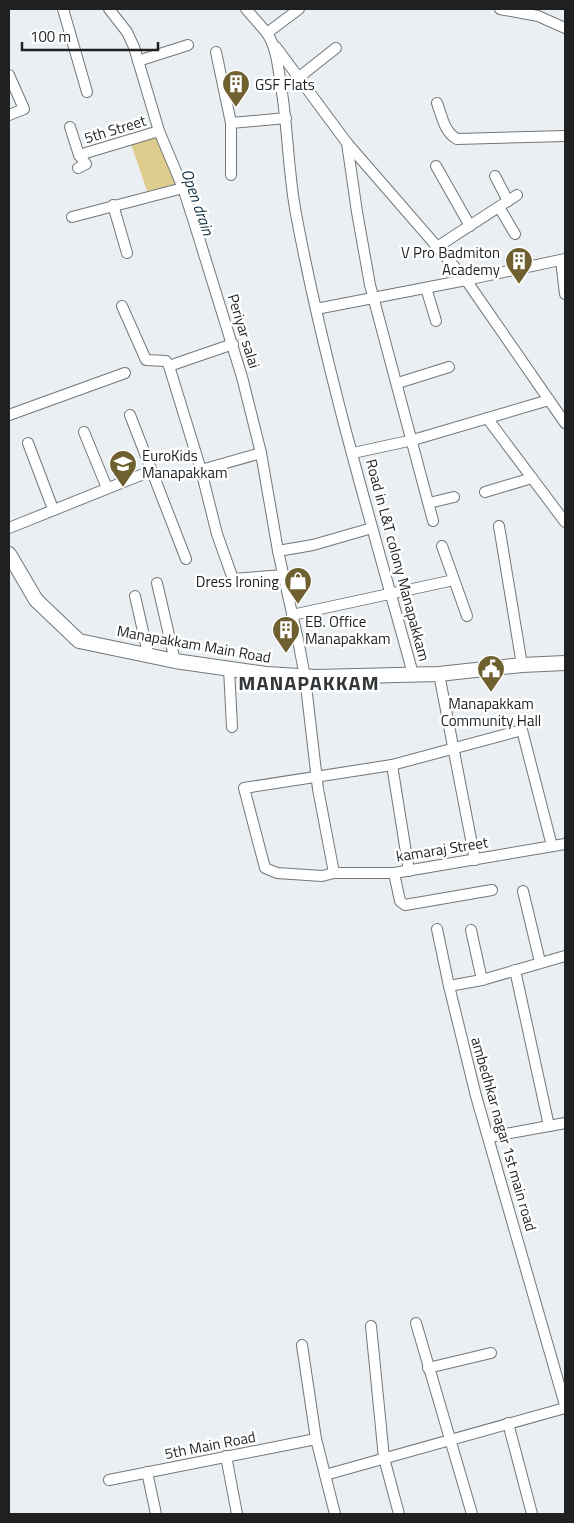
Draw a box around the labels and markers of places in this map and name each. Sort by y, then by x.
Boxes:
building icon: GSF Flats [221,69,251,108]
place label: GSF Flats [255,73,315,96]
place label: V Pro Badmiton Academy [401,241,500,281]
building icon: V Pro Badmiton Academy [504,246,534,285]
place label: EuroKids Manapakkam [142,444,228,484]
school or university icon: EuroKids Manapakkam [108,449,138,488]
shop icon: Dress Ironing [283,566,313,605]
place label: Dress Ironing [196,570,279,593]
place label: EB. Office Manapakkam [305,610,391,650]
building icon: EB. Office Manapakkam [271,615,301,654]
public building icon: Manapakkam Community Hall [476,654,506,693]
place label: Manapakkam Community Hall [441,692,541,732]

